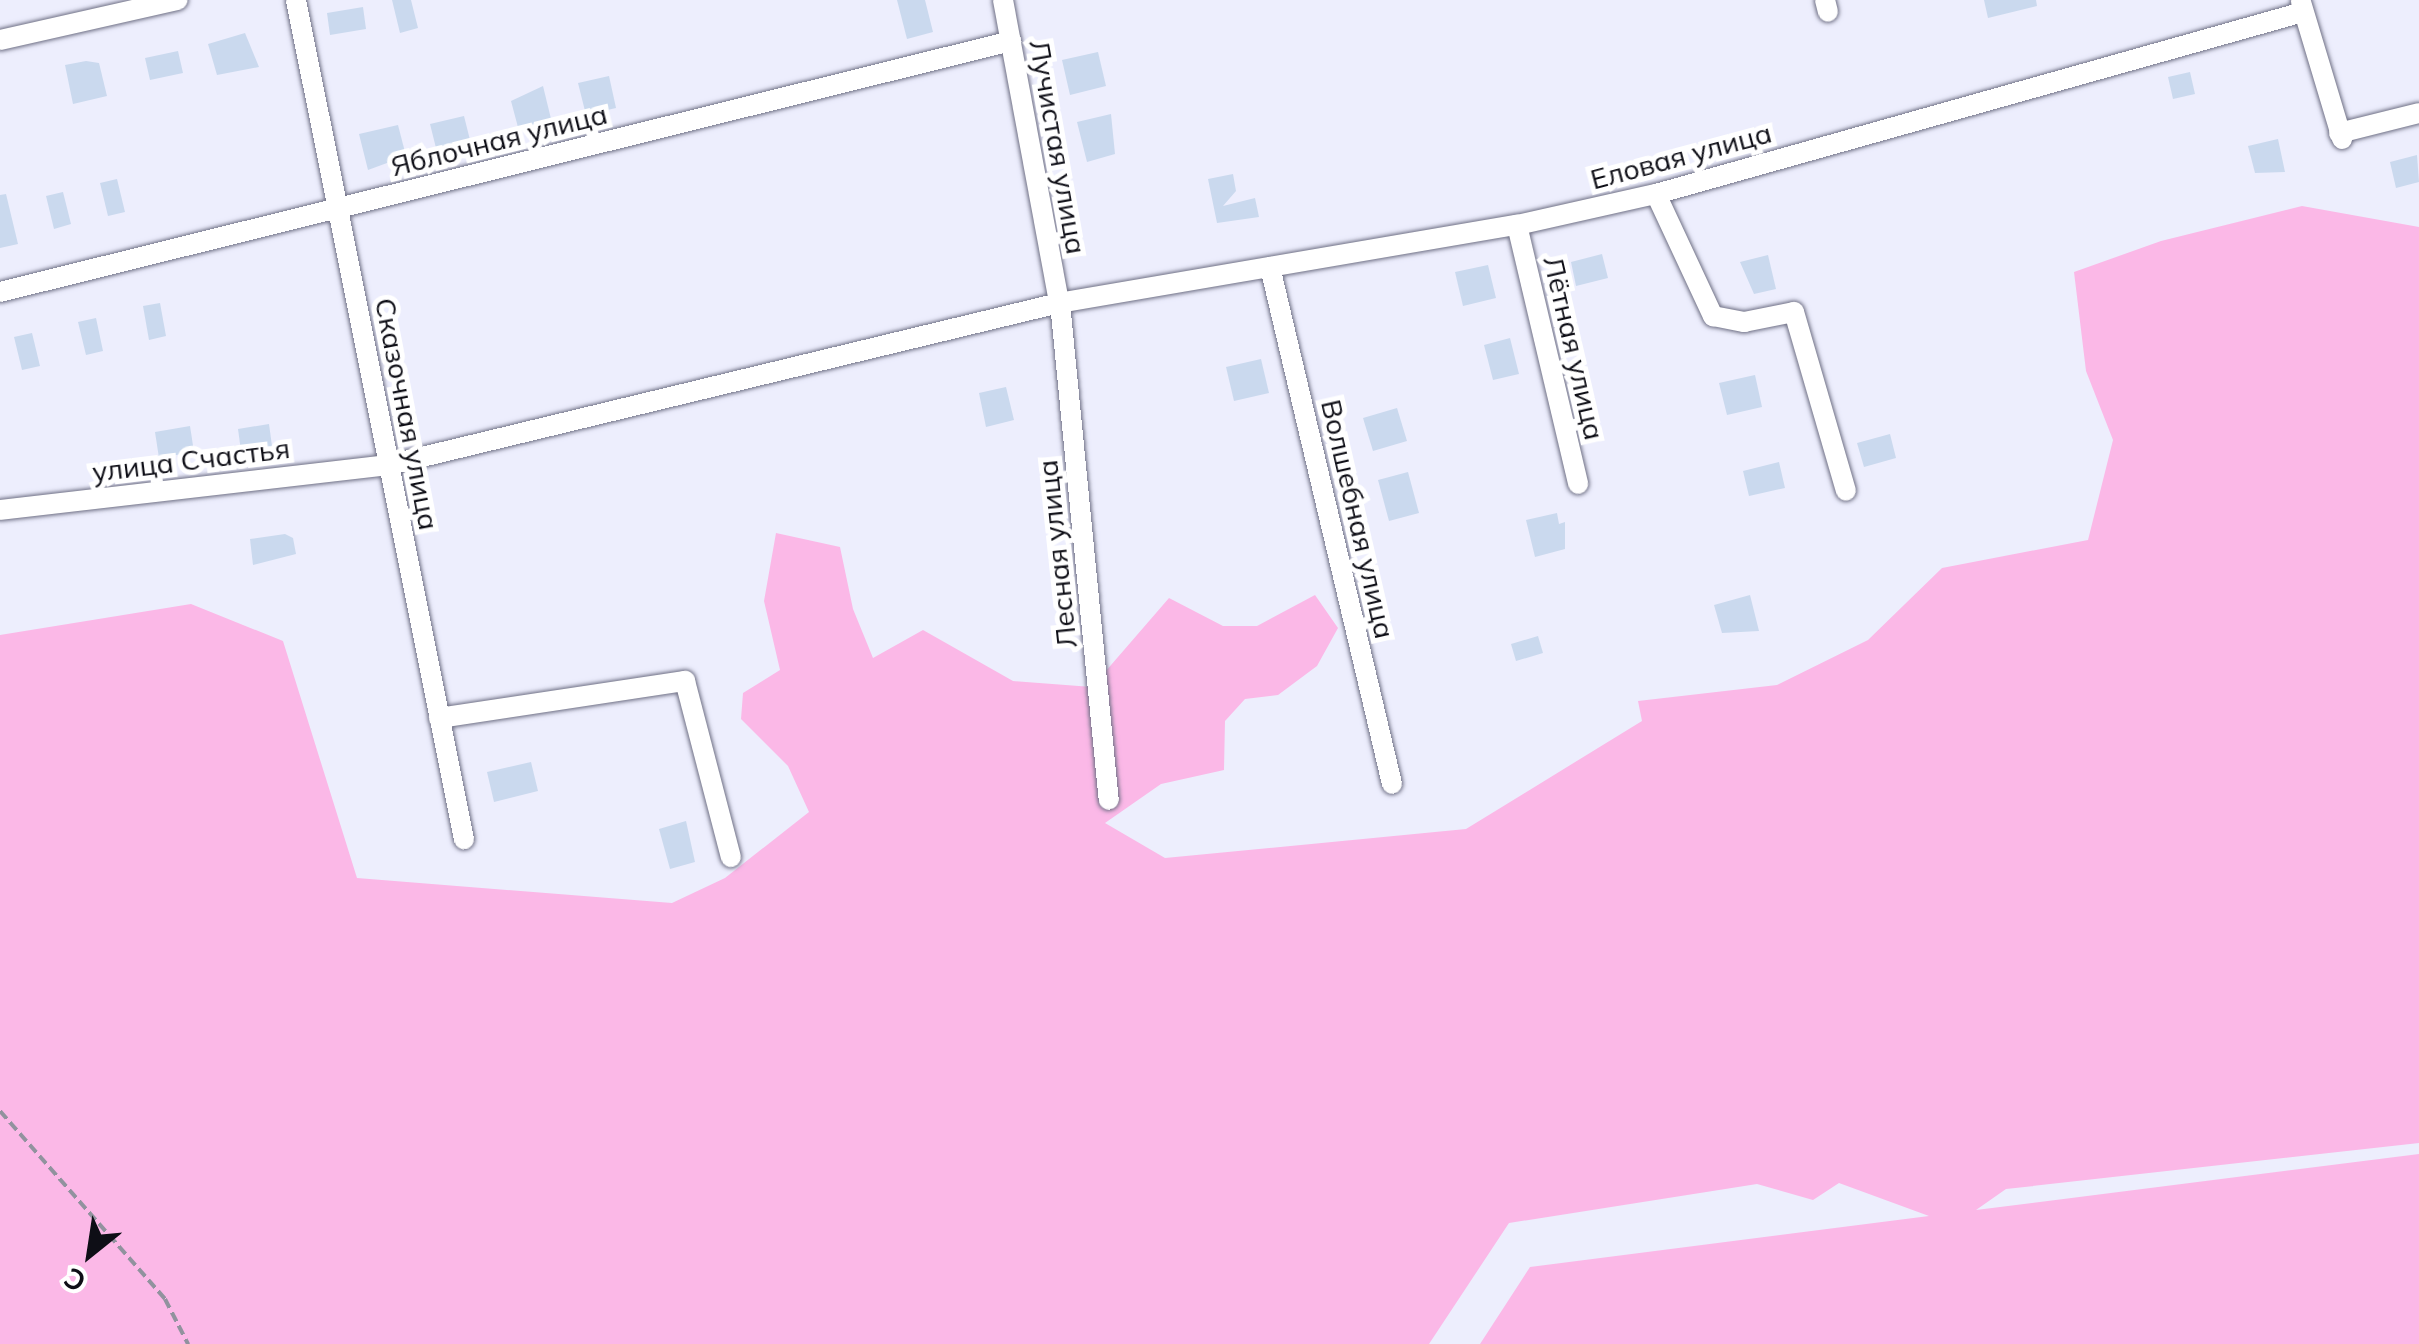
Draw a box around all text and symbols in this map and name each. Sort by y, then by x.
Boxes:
street label: Лучистая улица [1023,37,1093,257]
street label: Яблочная улица [387,97,611,183]
street label: Еловая улица [1587,116,1775,196]
street label: Лётная улица [1537,253,1611,443]
street label: Сказочная улица [368,295,446,533]
street label: Волшебная улица [1314,396,1402,642]
street label: улица Счастья [90,431,292,489]
street label: Лесная улица [1030,458,1084,650]
north arrow [40,1204,140,1304]
text: С [58,1260,92,1300]

